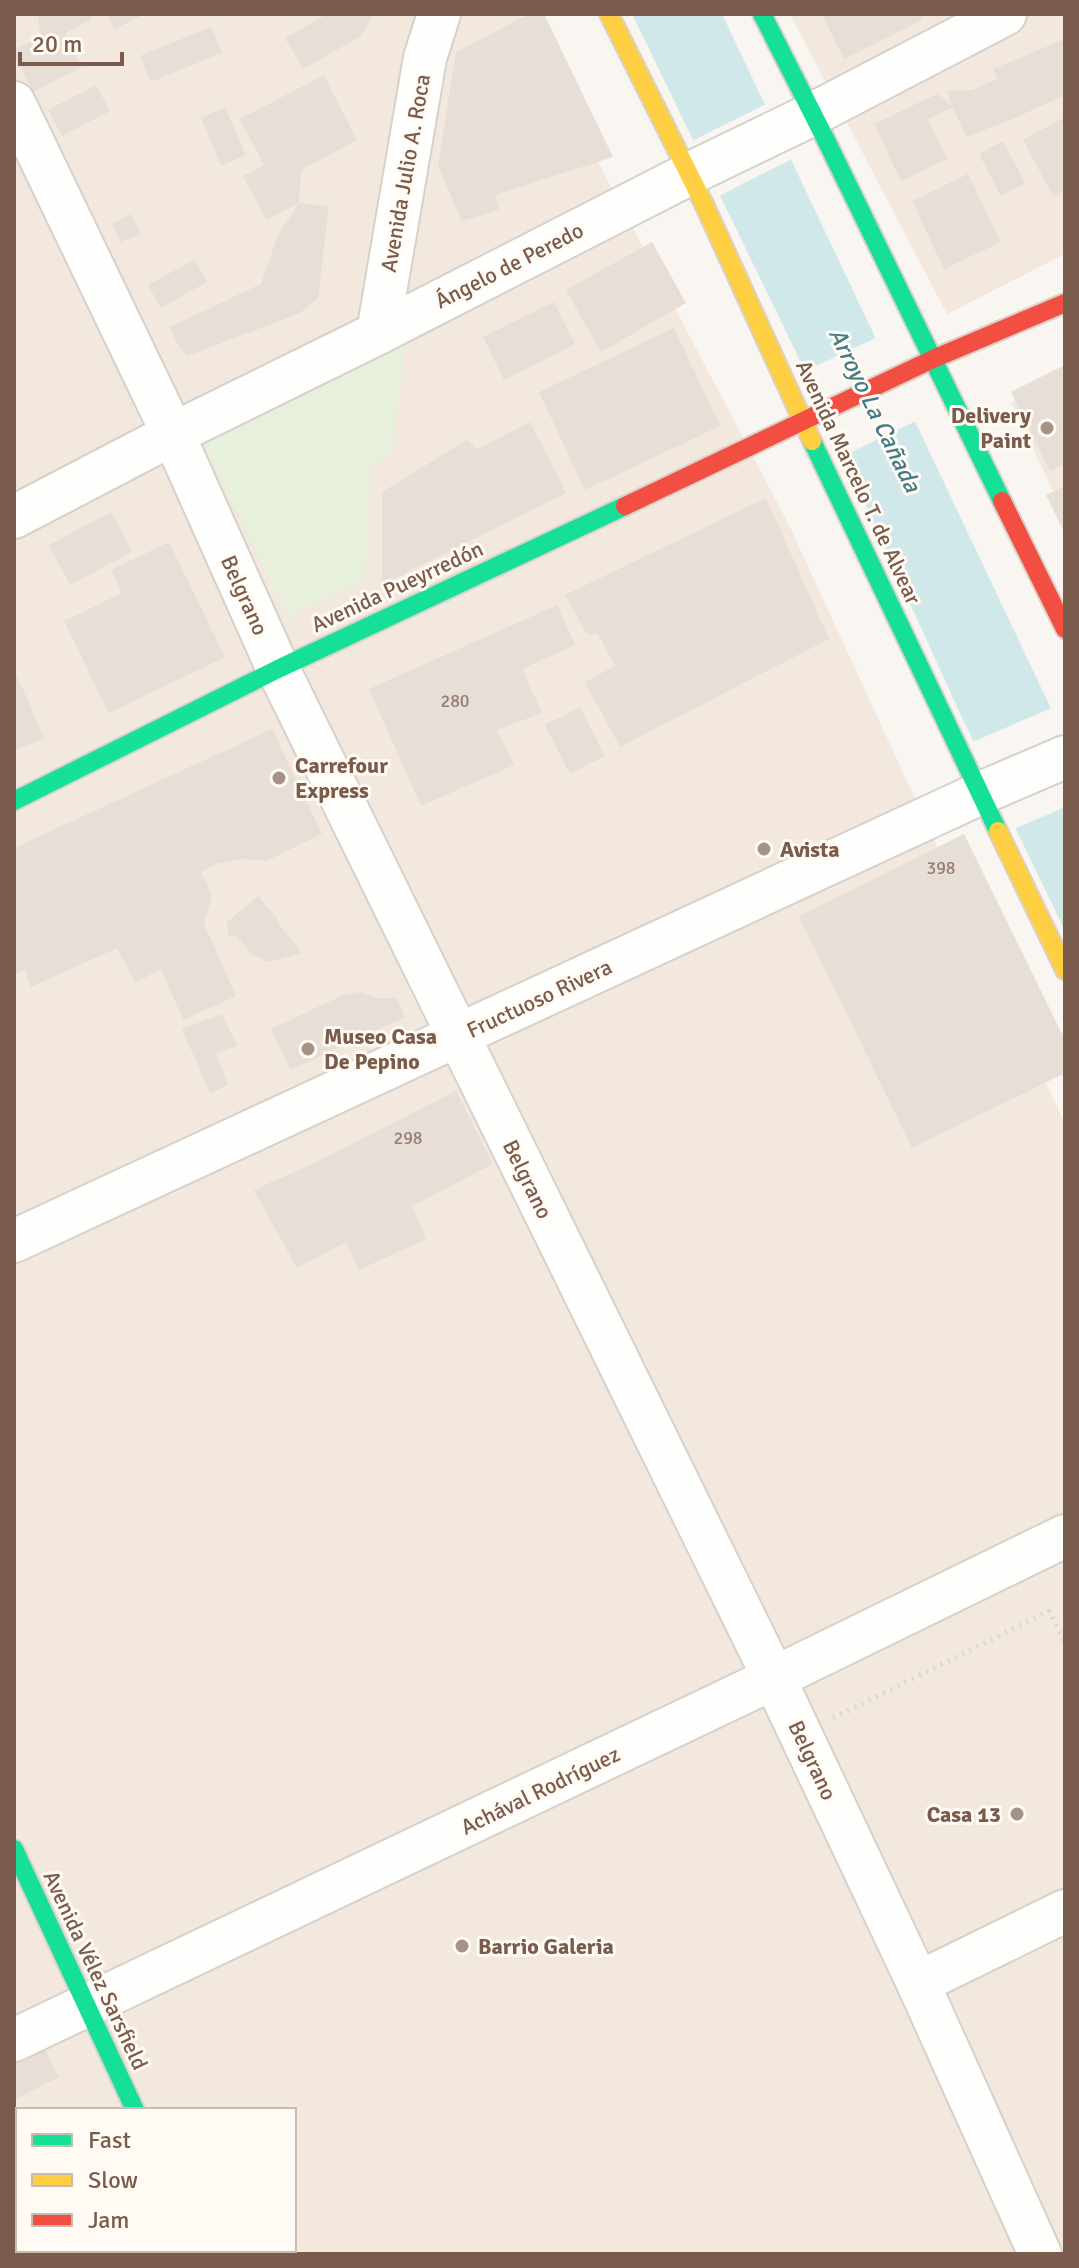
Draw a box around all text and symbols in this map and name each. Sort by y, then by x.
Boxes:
scale bar [20,16,122,66]
text: 20 m [32,29,82,59]
street label: Avenida Julio A. Roca [375,72,436,274]
street label: Ángelo de Peredo [431,216,588,314]
water label: Arroyo La Cañada [822,323,928,498]
street label: Avenida Marcelo T. de Alvear [790,356,927,609]
place label: Delivery Paint [951,402,1031,454]
marker: Delivery Paint [1038,419,1056,437]
street label: Avenida Pueyrredón [307,535,487,638]
street label: Belgrano [215,551,274,639]
house number: 280 [440,690,470,712]
place label: Carrefour Express [295,752,388,804]
marker: Carrefour Express [270,769,288,787]
place label: Avista [780,836,840,863]
marker: Avista [755,840,773,858]
house number: 398 [926,857,956,879]
street label: Fructuoso Rivera [462,953,616,1044]
place label: Museo Casa De Pepino [324,1023,437,1075]
marker: Museo Casa De Pepino [299,1040,317,1058]
house number: 298 [393,1127,423,1149]
street label: Belgrano [497,1135,558,1223]
street label: Belgrano [782,1716,843,1804]
street label: Achával Rodríguez [456,1740,624,1841]
place label: Casa 13 [927,1801,1001,1828]
marker: Casa 13 [1008,1805,1026,1823]
street label: Avenida Vélez Sarsfield [38,1866,154,2074]
place label: Barrio Galeria [478,1933,614,1960]
marker: Barrio Galeria [453,1937,471,1955]
legend [16,2108,296,2252]
text: Fast [88,2125,131,2155]
text: Slow [88,2165,138,2195]
text: Jam [88,2205,129,2235]

